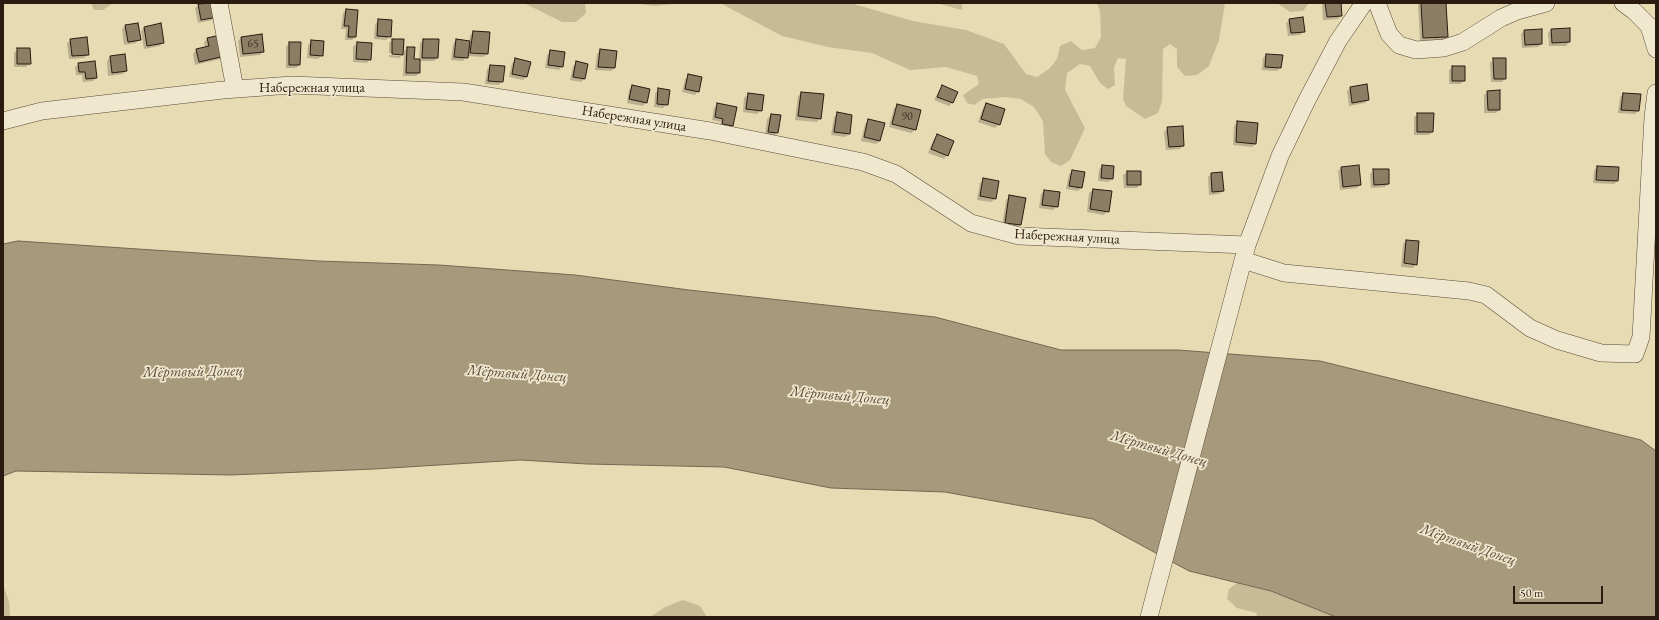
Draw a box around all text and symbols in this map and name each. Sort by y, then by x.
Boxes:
house number: 65 [247,37,259,51]
street label: Набережная улица [259,80,365,96]
street label: Набережная улица [580,102,688,136]
house number: 90 [901,110,913,124]
street label: Набережная улица [1014,226,1120,248]
water label: Мёртвый Донец [143,362,243,382]
water label: Мёртвый Донец [466,362,568,386]
water label: Мёртвый Донец [789,383,891,409]
water label: Мёртвый Донец [1108,427,1210,471]
water label: Мёртвый Донец [1418,520,1518,570]
scale bar [1515,578,1605,604]
text: 50 m [1520,585,1543,601]

